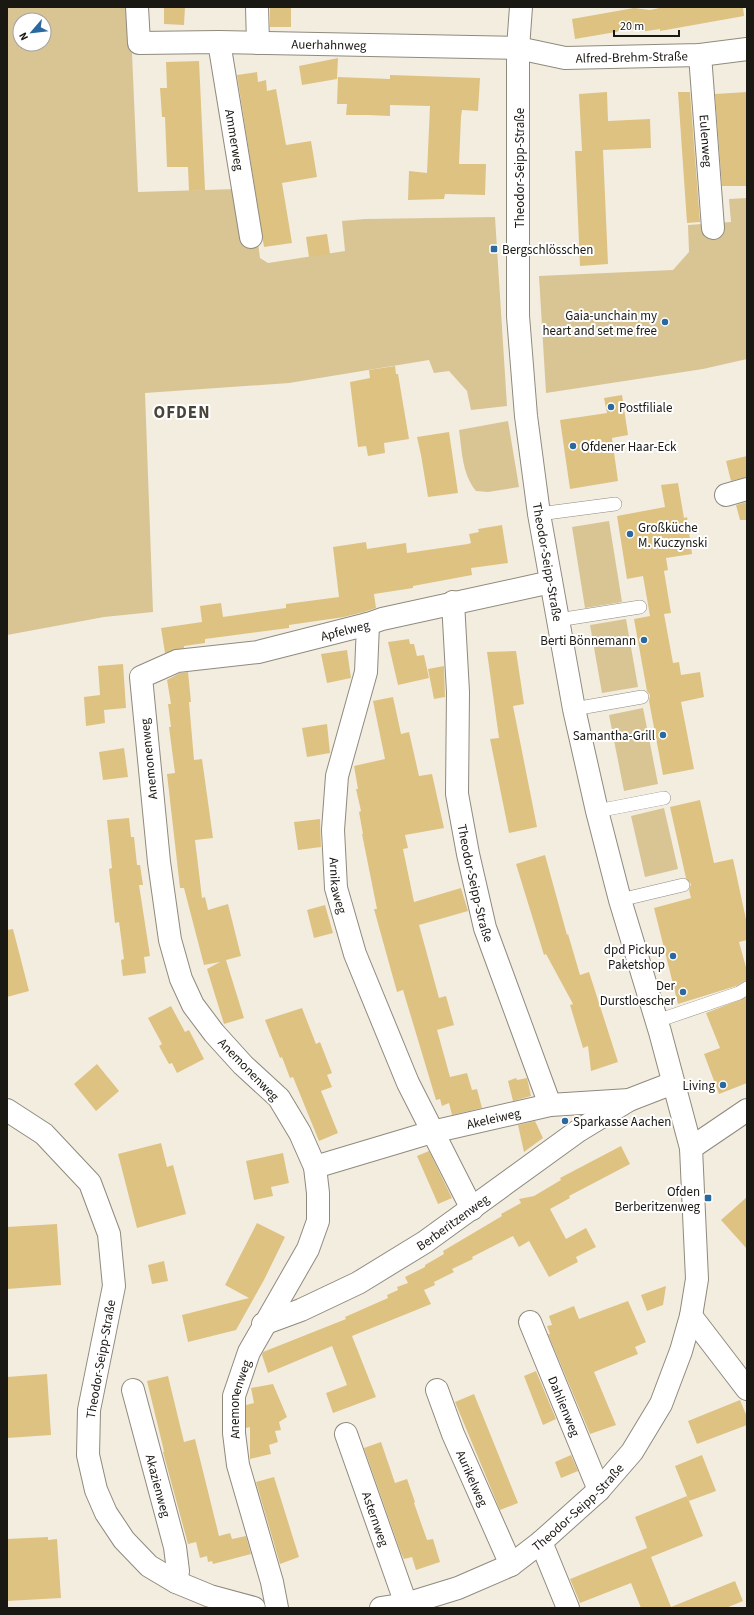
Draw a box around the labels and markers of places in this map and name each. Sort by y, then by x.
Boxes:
place label: Bergschlösschen [502,241,593,259]
marker: Bergschlösschen [489,244,499,254]
place label: Gaia-unchain my heart and set me free [542,307,657,340]
marker: Gaia-unchain my heart and set me free [660,317,670,327]
place label: Postfiliale [619,399,672,417]
marker: Postfiliale [606,402,616,412]
place label: Ofdener Haar-Eck [581,438,677,456]
marker: Ofdener Haar-Eck [568,441,578,451]
place label: Großküche M. Kuczynski [638,519,707,552]
marker: Großküche M. Kuczynski [625,529,635,539]
place label: Berti Bönnemann [540,632,636,650]
marker: Berti Bönnemann [639,635,649,645]
place label: Samantha-Grill [573,727,655,745]
marker: Samantha-Grill [658,730,668,740]
place label: dpd Pickup Paketshop [604,941,665,974]
marker: dpd Pickup Paketshop [668,951,678,961]
place label: Der Durstloescher [600,977,675,1010]
marker: Der Durstloescher [678,987,688,997]
place label: Living [683,1077,715,1095]
marker: Living [718,1080,728,1090]
place label: Sparkasse Aachen [573,1113,671,1131]
marker: Sparkasse Aachen [560,1116,570,1126]
place label: Ofden Berberitzenweg [615,1183,700,1216]
marker: Ofden Berberitzenweg [703,1193,713,1203]

